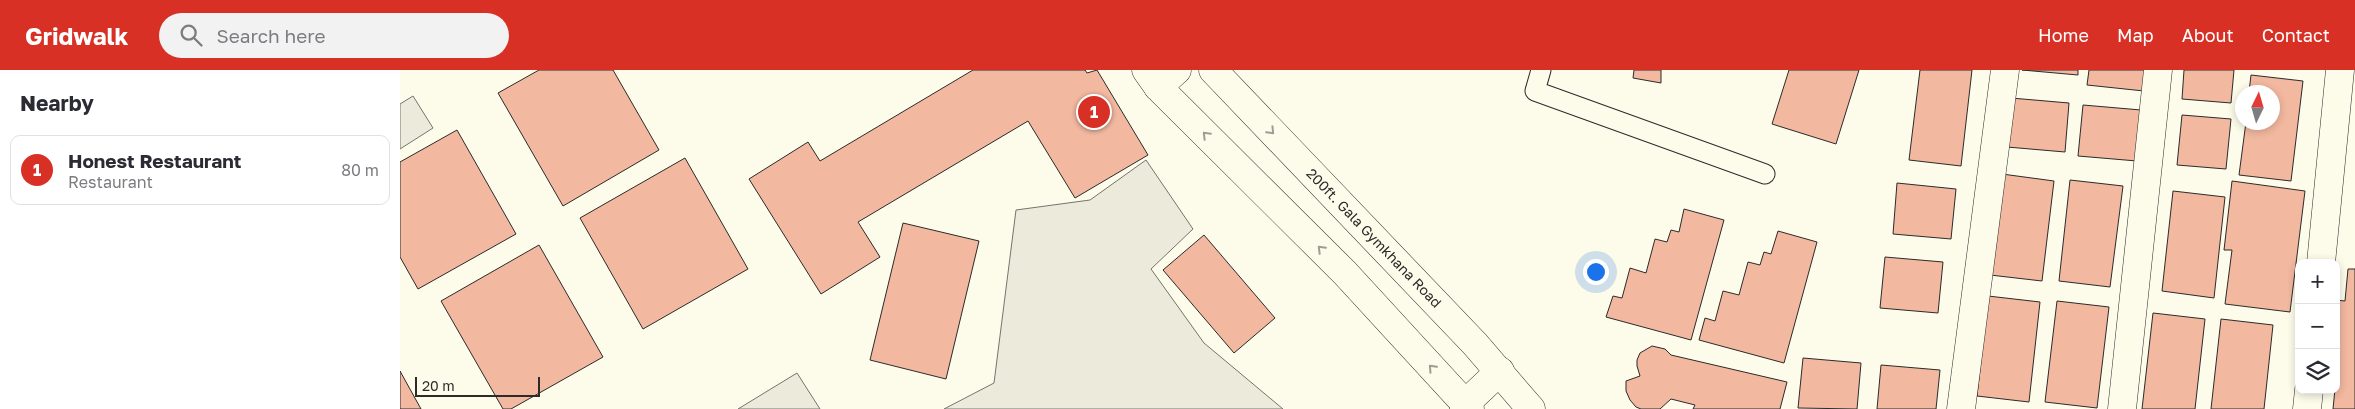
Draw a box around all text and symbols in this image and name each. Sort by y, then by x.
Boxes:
search box [159,13,509,58]
text: Gridwalk [25,21,129,50]
icon: search [177,21,205,49]
text: Search here [217,24,325,47]
text: Home [2038,24,2089,46]
text: Map [2117,24,2154,46]
text: About [2182,24,2234,46]
text: Contact [2262,24,2330,46]
north arrow [2235,85,2280,130]
text: Nearby [20,90,94,116]
pin: 1 [1078,93,1110,131]
one-way arrow [1265,125,1274,134]
one-way arrow [1203,131,1212,140]
text: Honest Restaurant [68,149,241,172]
text: 1 [33,160,41,180]
text: 80 m [341,160,379,180]
street label: 200ft. Gala Gymkhana Road [1303,164,1445,311]
text: Restaurant [68,172,153,192]
one-way arrow [1318,246,1327,255]
your location [1583,259,1609,285]
map controls [2295,259,2340,394]
button: + [2295,259,2340,304]
button: − [2295,304,2340,349]
button: layers [2295,349,2340,394]
one-way arrow [1429,364,1438,373]
scale bar [415,374,540,397]
text: 20 m [422,377,455,394]

